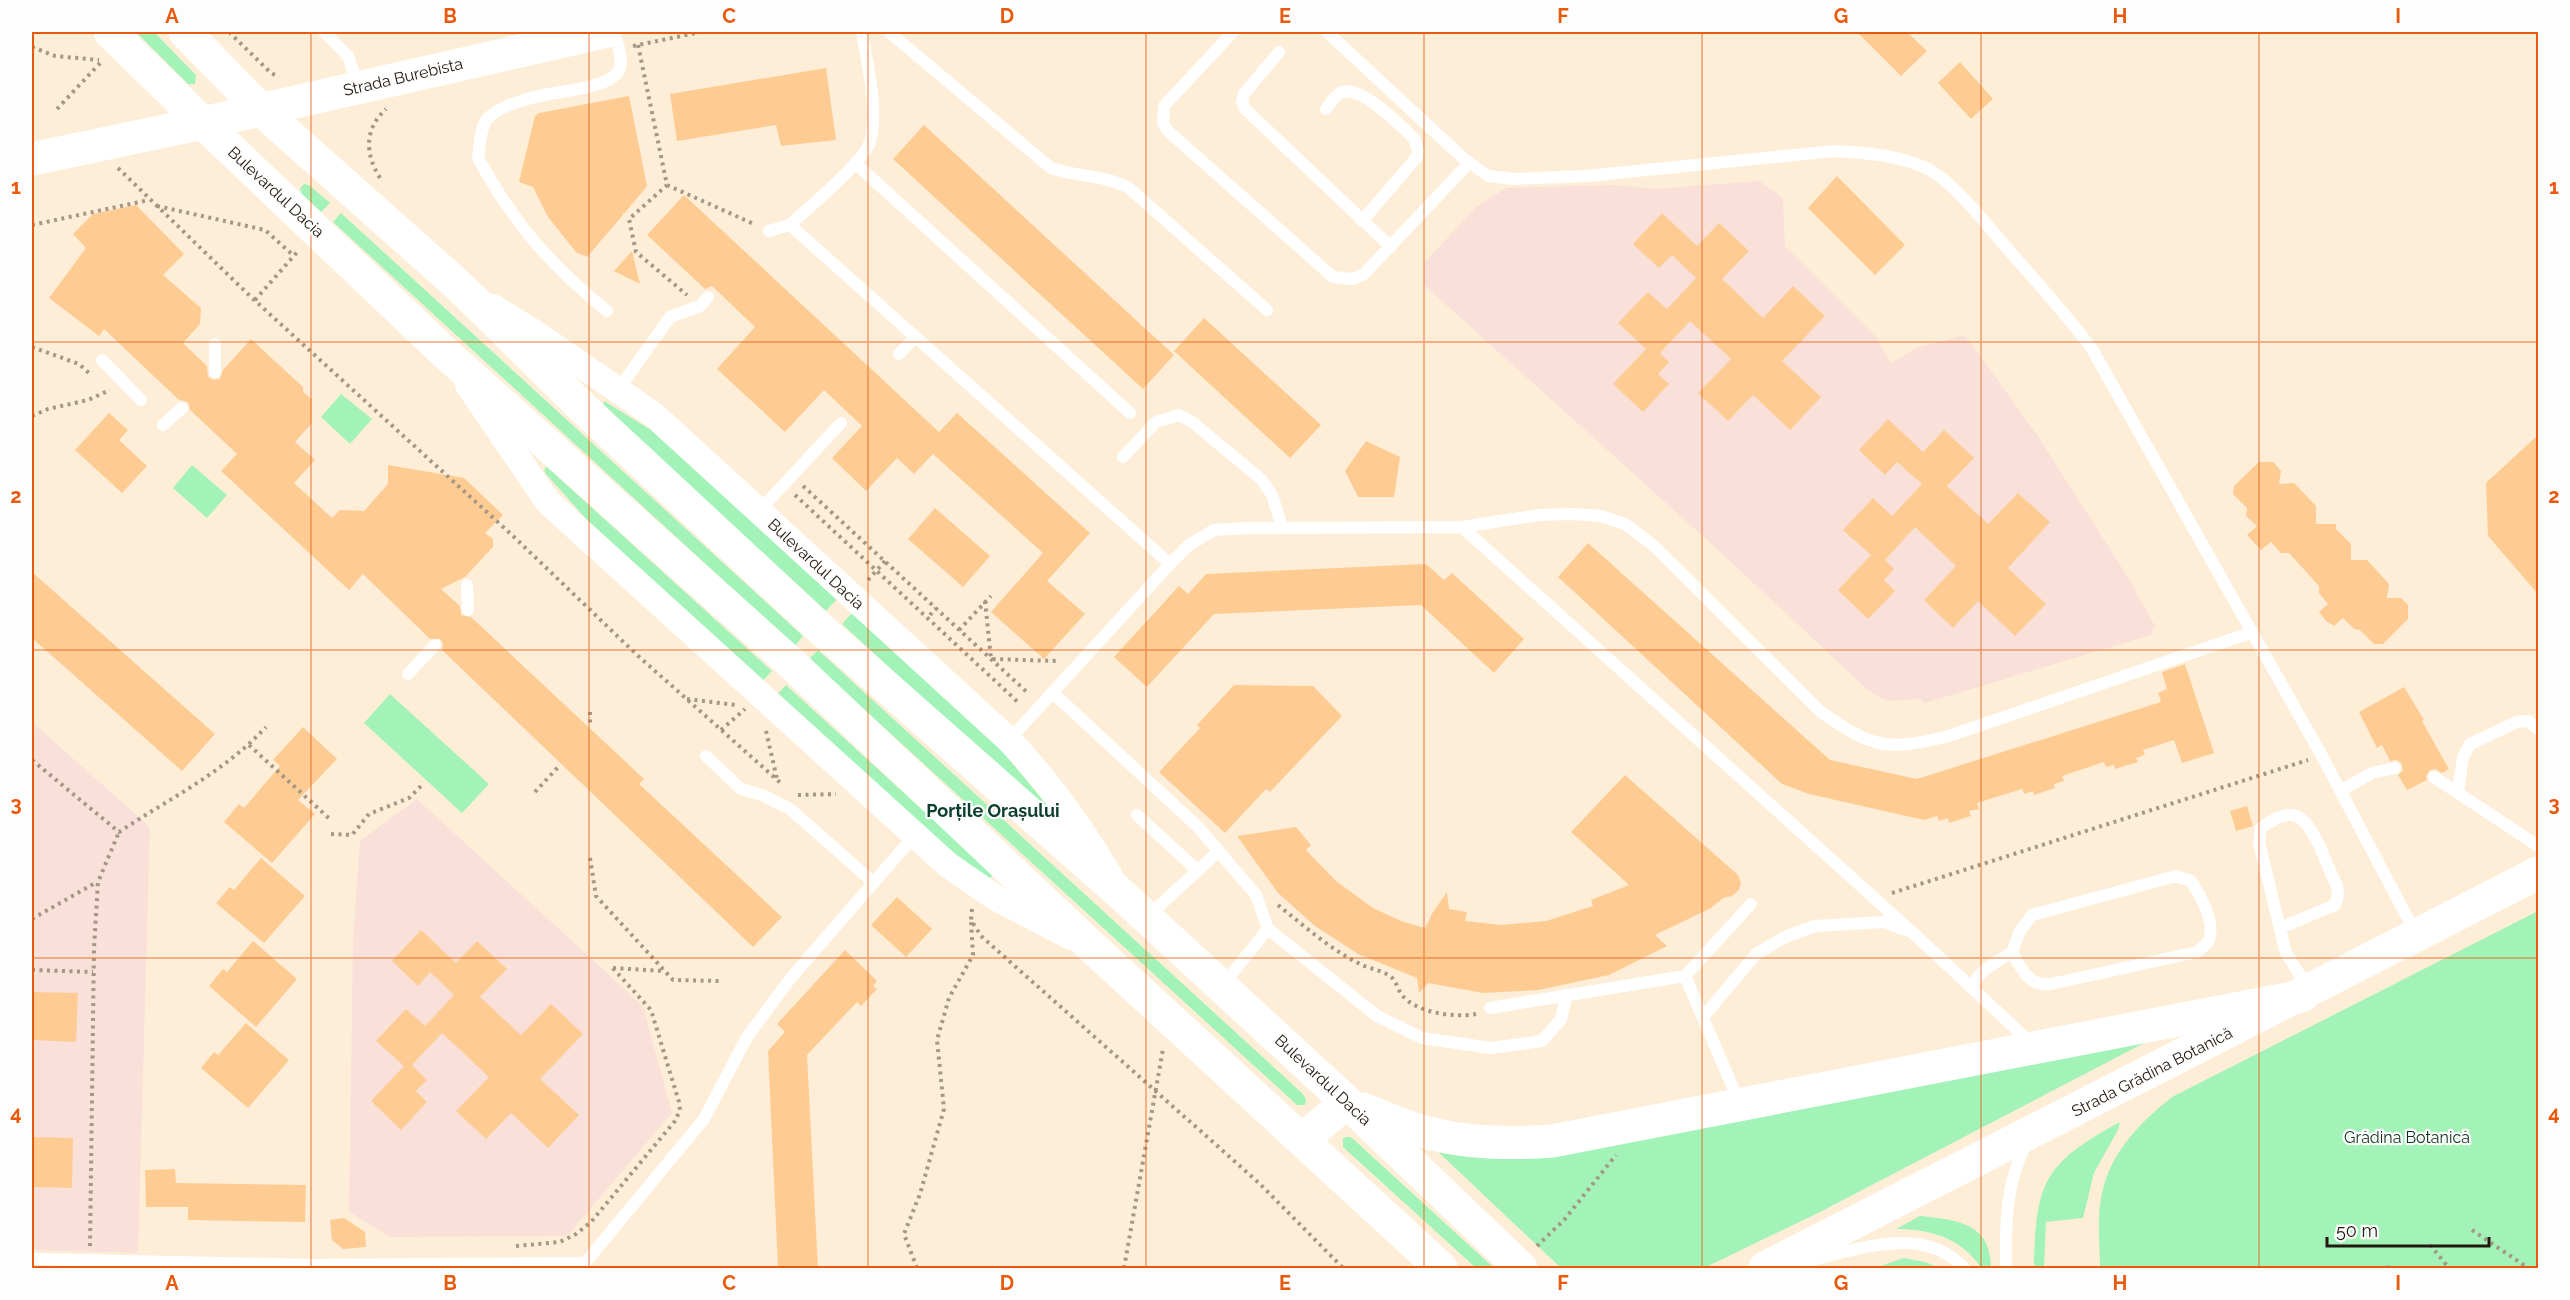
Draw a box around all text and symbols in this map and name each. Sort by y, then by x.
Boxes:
text: A [165,4,179,28]
text: B [443,4,457,28]
text: C [722,4,736,28]
text: D [1000,4,1014,28]
text: E [1279,4,1291,28]
text: F [1557,4,1569,28]
text: G [1834,4,1848,28]
text: H [2113,4,2127,28]
text: I [2395,4,2401,28]
street label: Strada Burebista [341,54,465,100]
street label: Bulevardul Dacia [224,143,328,241]
text: 1 [11,175,21,199]
text: 1 [2549,175,2559,199]
text: 2 [10,484,22,508]
text: 2 [2548,484,2560,508]
street label: Bulevardul Dacia [764,515,868,613]
text: 3 [10,792,22,816]
text: 3 [2548,792,2560,816]
district label: Porțile Orașului [926,800,1060,821]
street label: Strada Grădina Botanică [2068,1023,2236,1121]
street label: Bulevardul Dacia [1271,1031,1375,1129]
text: 4 [10,1101,22,1125]
text: 4 [2548,1101,2560,1125]
park label: Grădina Botanică [2344,1128,2470,1147]
scale bar [2327,1210,2489,1248]
text: 50 m [2336,1220,2378,1241]
text: A [165,1271,179,1295]
text: B [443,1271,457,1295]
text: C [722,1271,736,1295]
text: D [1000,1271,1014,1295]
text: E [1279,1271,1291,1295]
text: F [1557,1271,1569,1295]
text: G [1834,1271,1848,1295]
text: H [2113,1271,2127,1295]
text: I [2395,1271,2401,1295]

